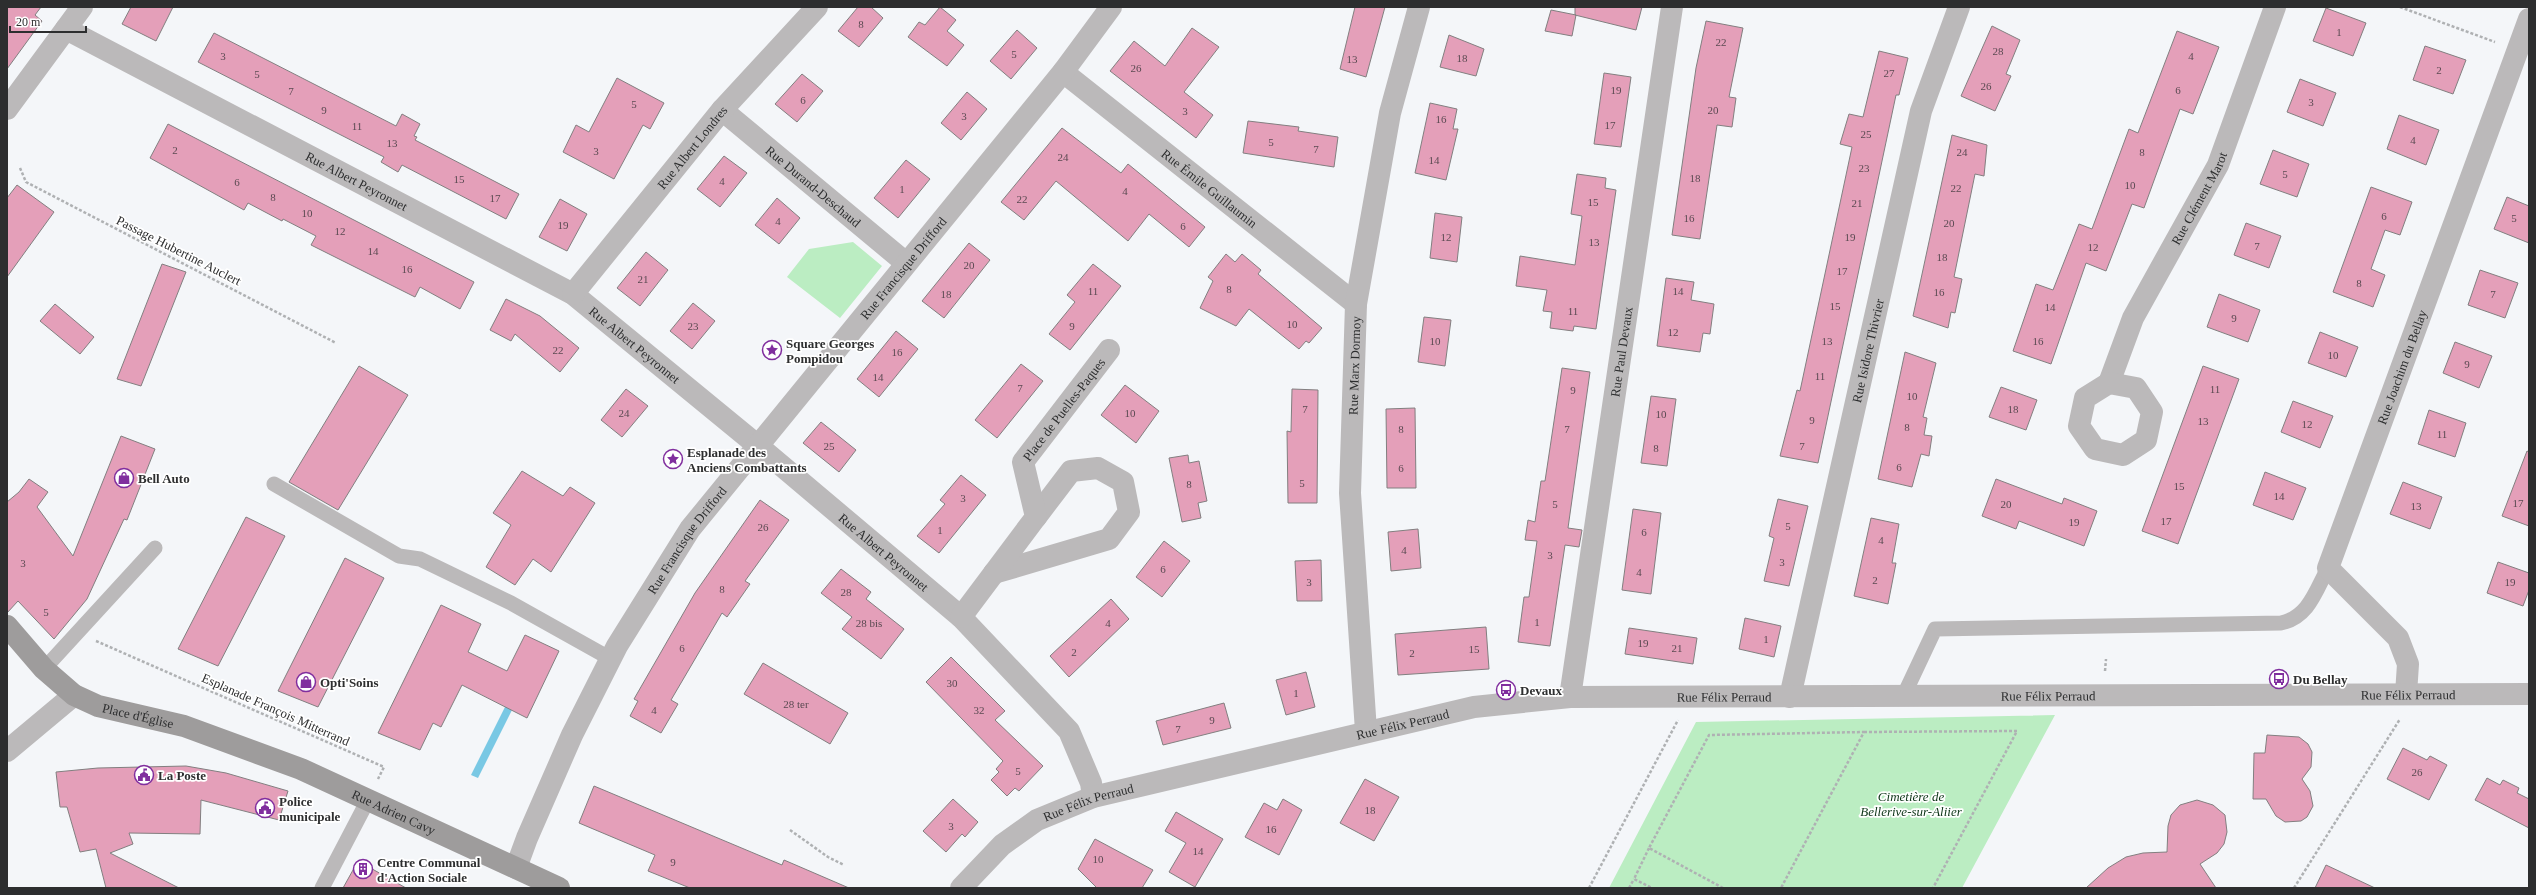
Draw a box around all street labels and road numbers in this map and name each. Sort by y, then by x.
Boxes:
street label: Rue Albert Londres [654,103,730,192]
street label: Rue Durand-Deschaud [763,143,864,231]
street label: Rue Émile Guillaumin [1158,146,1261,231]
street label: Rue Albert Peyronnet [303,149,410,214]
street label: Rue Clément Marot [2168,150,2230,248]
street label: Passage Hubertine Auclert [114,212,244,289]
street label: Rue Francisque Drifford [857,214,950,322]
street label: Rue Isidore Thivrier [1849,297,1887,404]
street label: Rue Albert Peyronnet [586,304,683,387]
street label: Rue Paul Devaux [1607,305,1636,398]
street label: Rue Joachim du Bellay [2374,307,2430,427]
street label: Rue Marx Dormoy [1345,315,1364,415]
street label: Place de Puelles-Paques [1020,355,1108,464]
street label: Rue Francisque Drifford [644,483,730,597]
street label: Rue Albert Peyronnet [836,510,932,595]
street label: Esplanade François Mitterrand [200,670,353,749]
street label: Rue Félix Perraud [2361,687,2456,703]
street label: Rue Félix Perraud [2001,688,2096,704]
street label: Rue Félix Perraud [1677,689,1772,705]
street label: Place d'Église [101,700,175,731]
street label: Rue Félix Perraud [1355,706,1451,743]
street label: Rue Félix Perraud [1041,781,1136,825]
street label: Rue Adrien Cavy [349,787,438,838]

